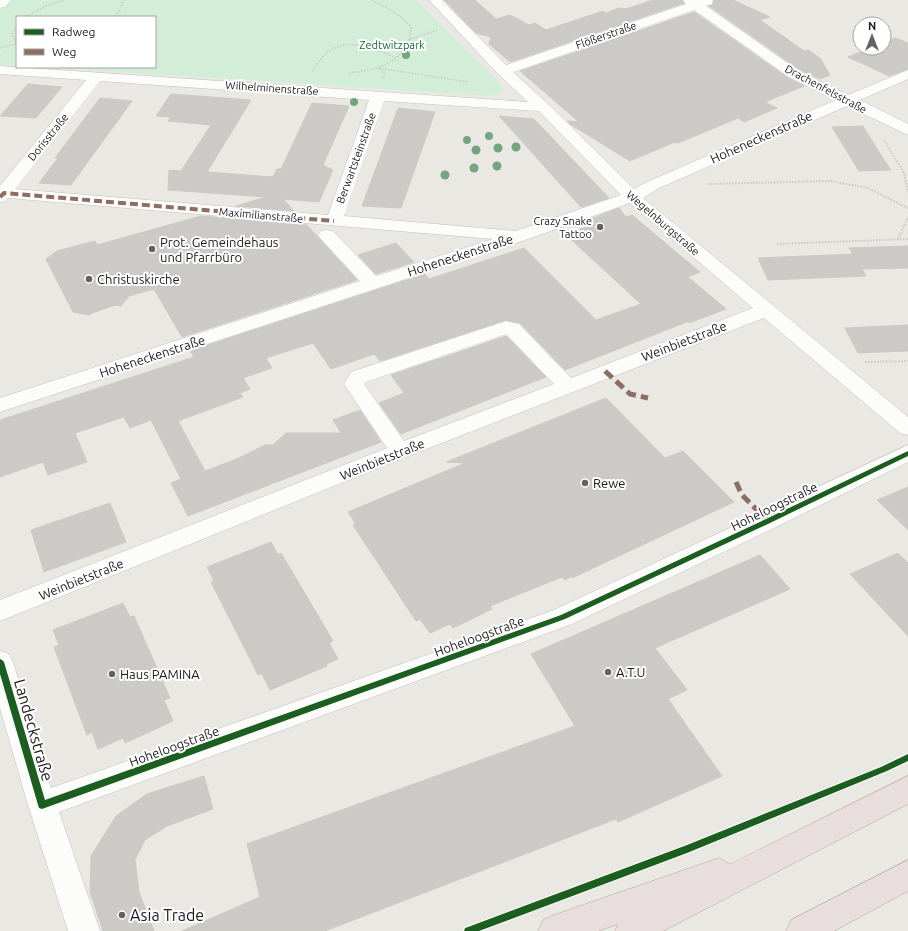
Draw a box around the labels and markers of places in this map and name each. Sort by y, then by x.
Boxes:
place label: Crazy Snake Tattoo [533,215,592,240]
marker: Crazy Snake Tattoo [595,222,605,232]
place label: Prot. Gemeindehaus und Pfarrbüro [160,235,279,264]
marker: Prot. Gemeindehaus und Pfarrbüro [147,244,157,254]
place label: Christuskirche [97,272,180,286]
marker: Christuskirche [84,274,94,284]
place label: Rewe [593,476,626,490]
marker: Rewe [580,478,590,488]
place label: A.T.U [616,665,645,679]
place label: Haus PAMINA [120,667,200,681]
marker: A.T.U [603,667,613,677]
marker: Haus PAMINA [107,669,117,679]
place label: Asia Trade [130,906,204,924]
marker: Asia Trade [117,910,127,920]

